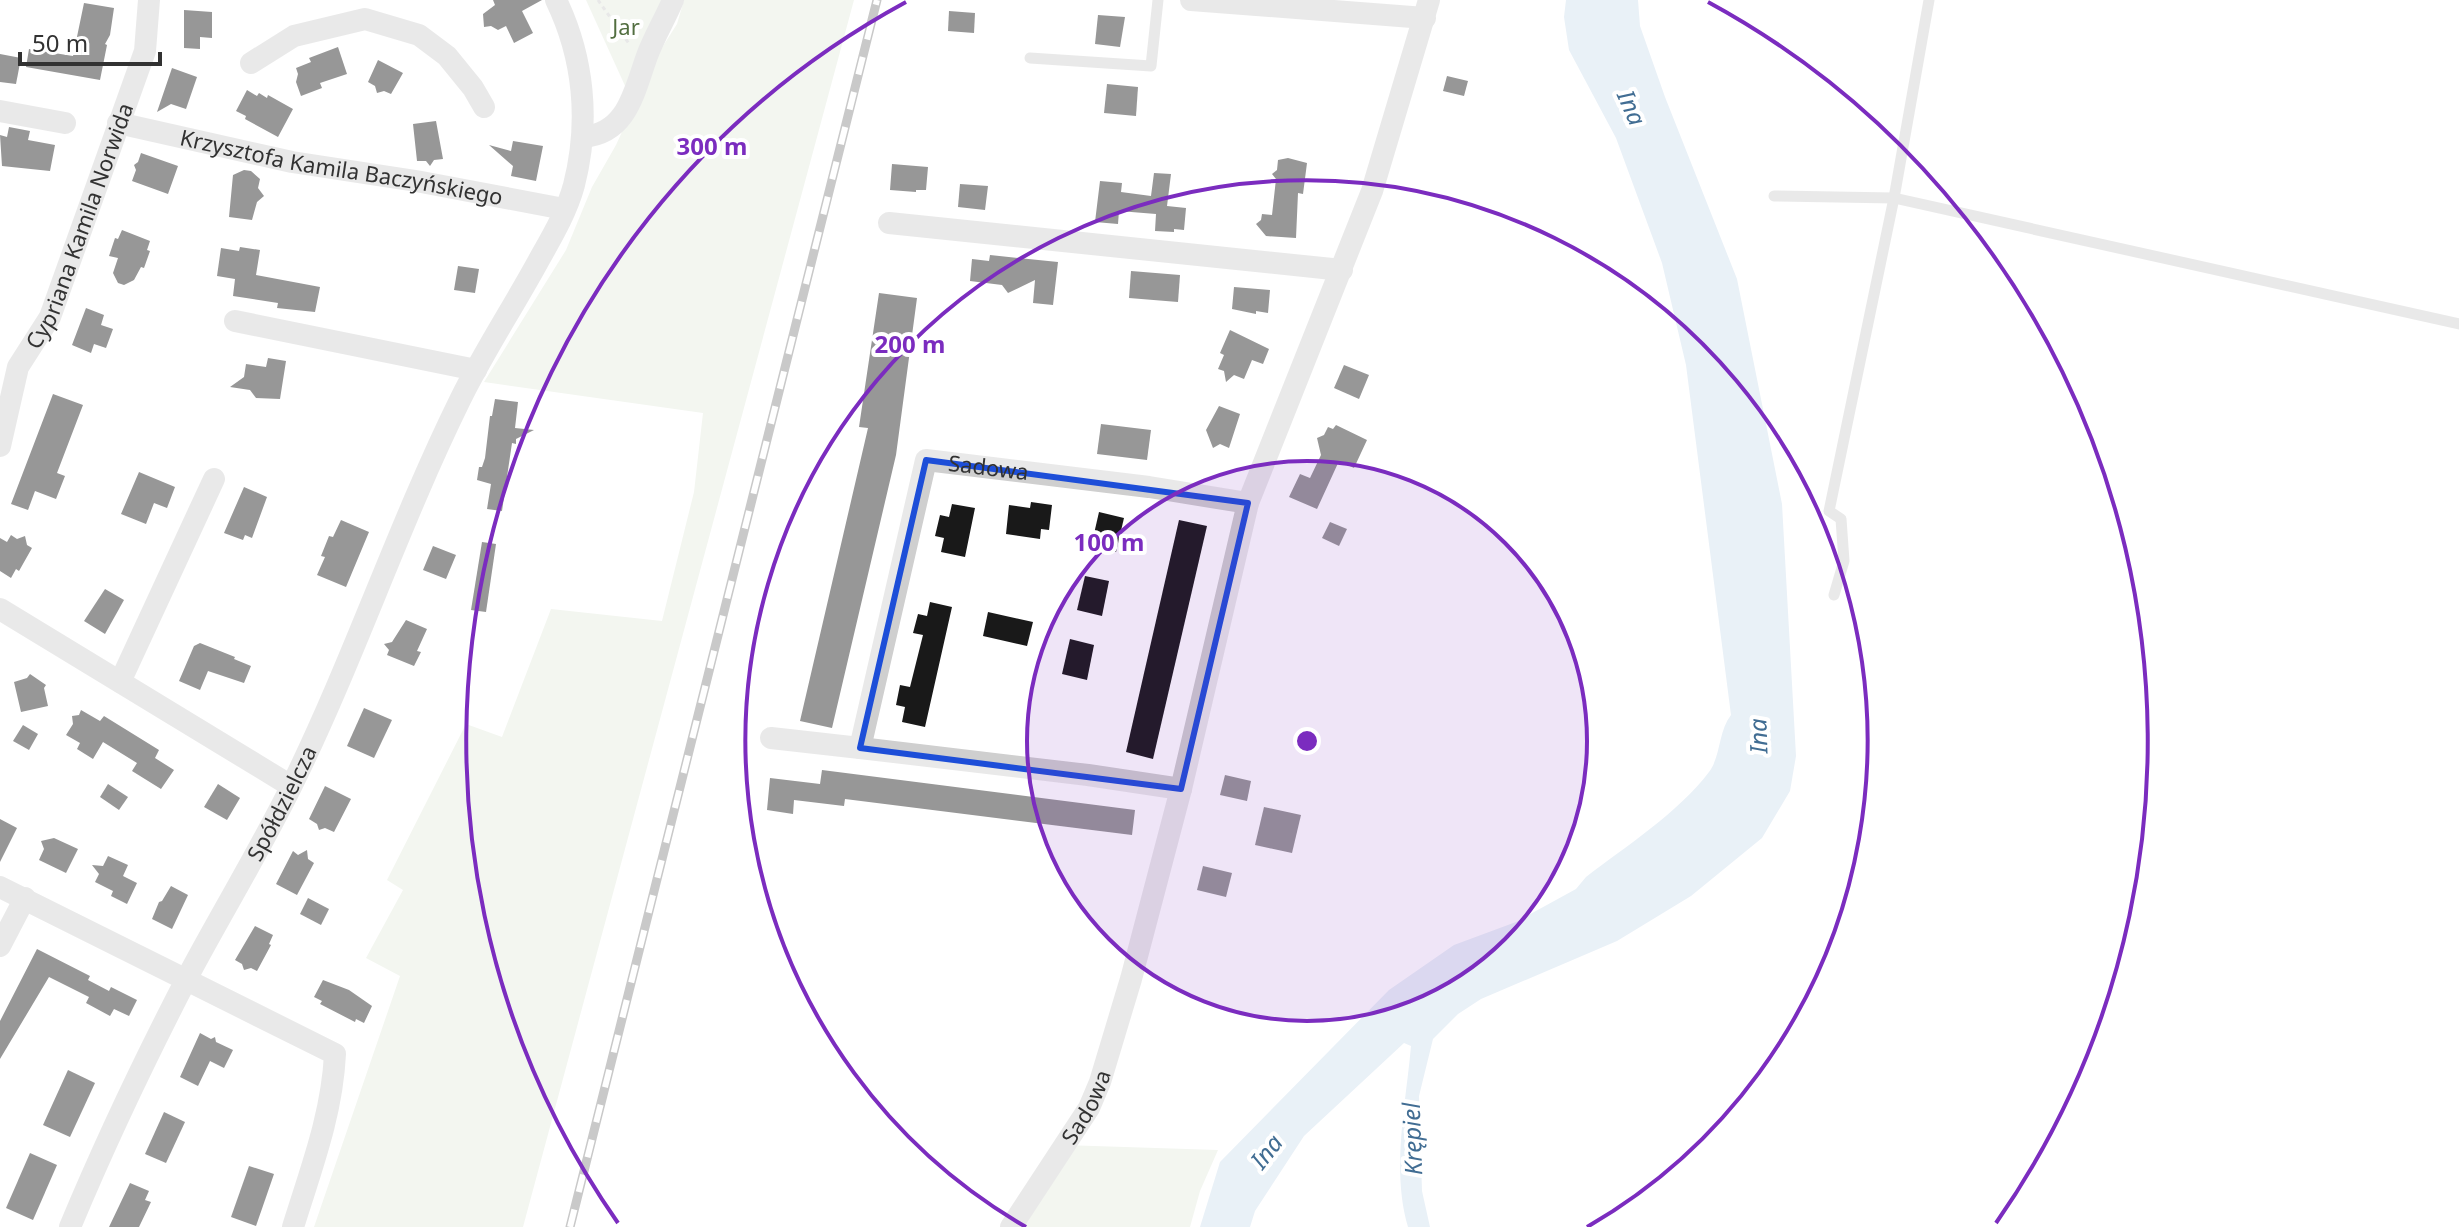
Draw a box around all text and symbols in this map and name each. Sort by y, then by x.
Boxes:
park label: Jar [610,11,640,41]
scale bar [20,16,160,66]
text: 50 m [32,26,88,59]
water label: Ina [1610,84,1655,131]
street label: Cypriana Kamila Norwida [18,98,139,354]
street label: Krzysztofa Kamila Baczyńskiego [178,121,506,211]
text: 300 m [677,129,747,162]
text: 200 m [875,327,945,360]
street label: Sadowa [947,447,1030,486]
text: 100 m [1074,525,1144,558]
water label: Ina [1740,717,1775,755]
centre of rings [1293,727,1321,755]
street label: Spółdzielcza [239,740,323,866]
street label: Sadowa [1053,1066,1117,1150]
water label: Krępiel [1394,1101,1429,1176]
water label: Ina [1241,1127,1290,1176]

